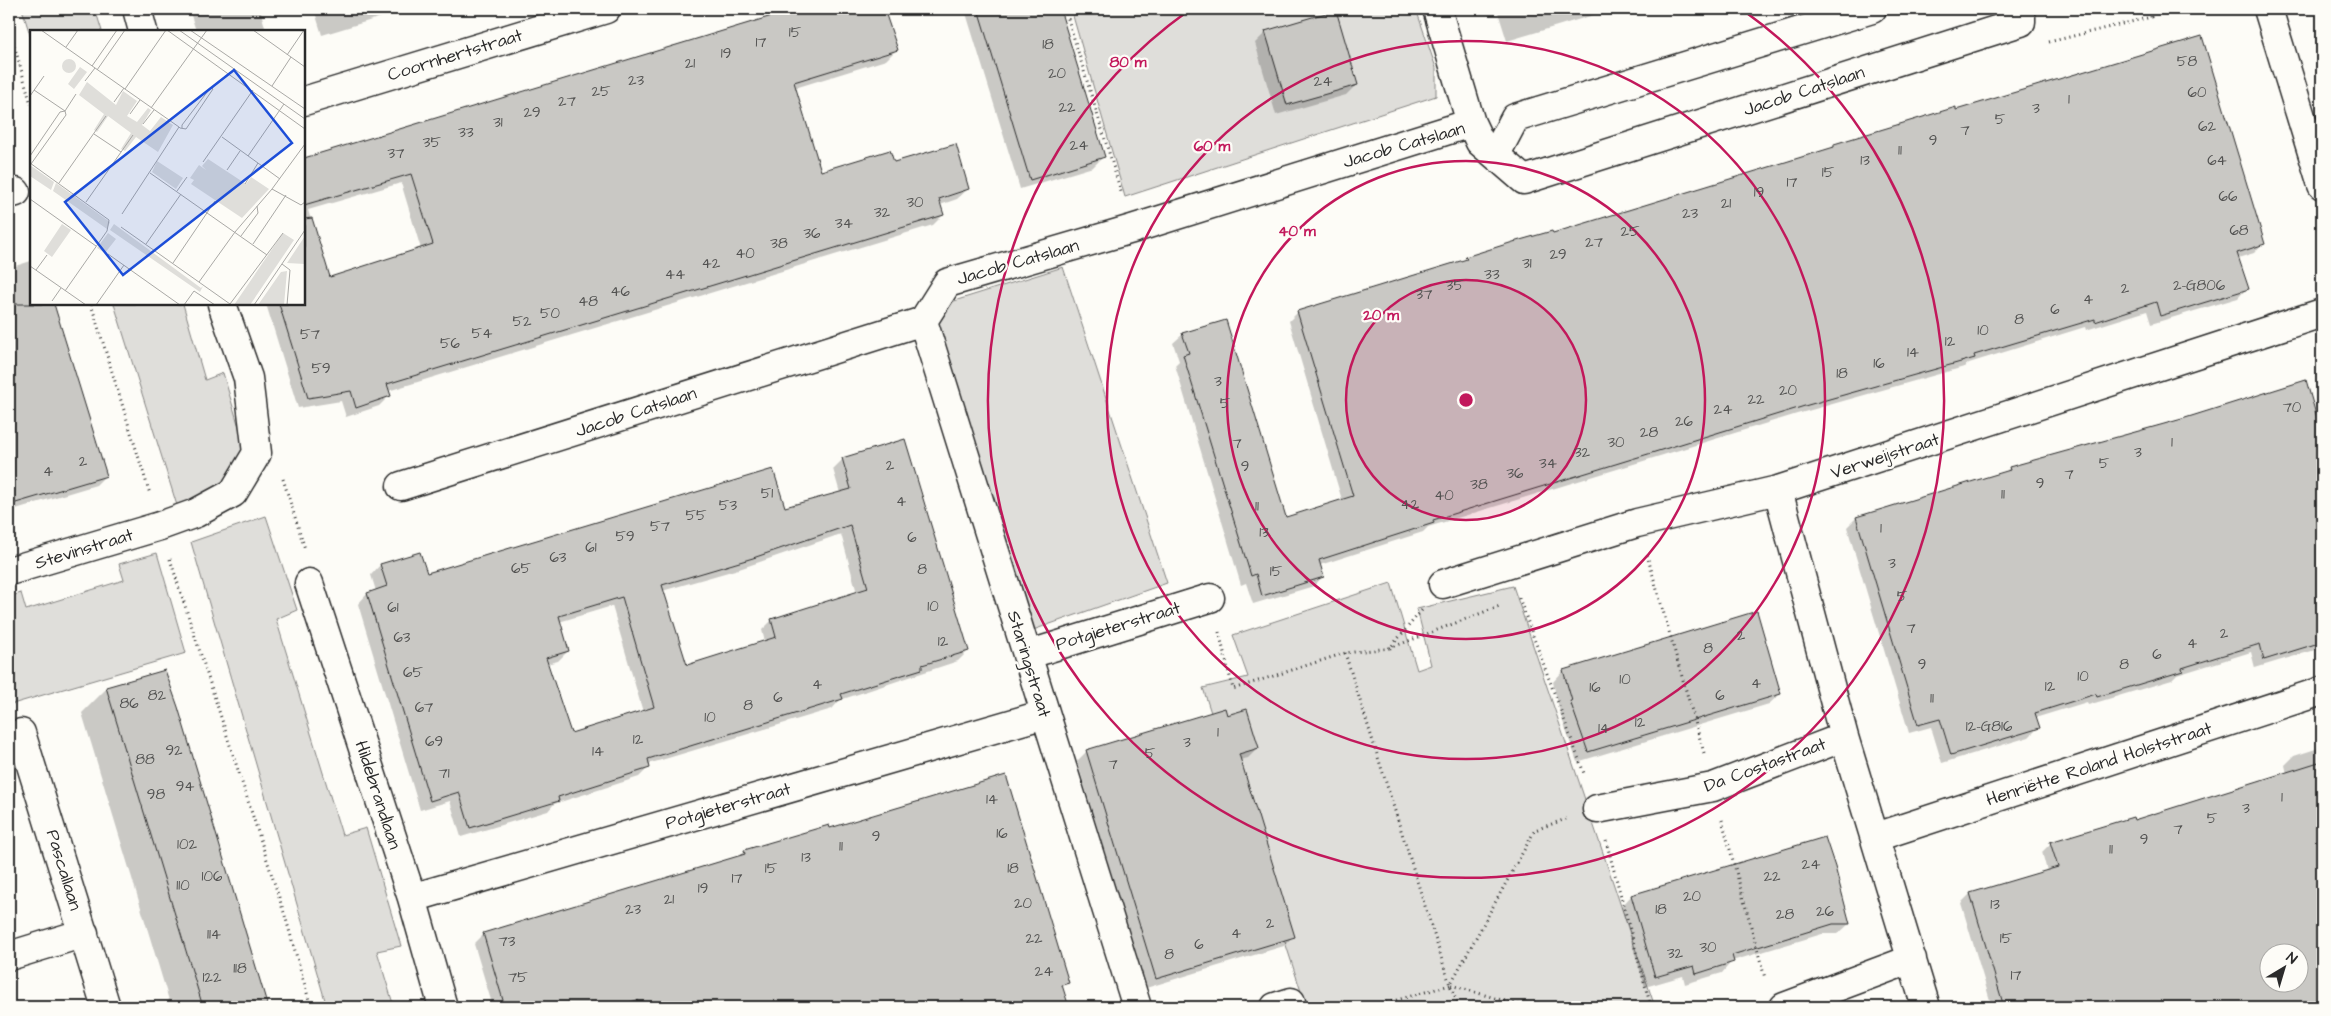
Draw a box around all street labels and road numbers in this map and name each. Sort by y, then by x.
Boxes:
street label: Coornhertstraat [385,22,526,87]
street label: Jacob Catslaan [1740,60,1868,122]
street label: Jacob Catslaan [1340,116,1468,174]
street label: Jacob Catslaan [954,233,1082,291]
street label: Jacob Catslaan [572,381,700,443]
street label: Verweijstraat [1827,426,1943,485]
street label: Stevinstraat [32,522,137,576]
street label: Potgieterstraat [1052,595,1185,658]
street label: Staringstraat [1000,607,1057,722]
street label: Henriëtte Roland Holststraat [1983,715,2216,812]
street label: Da Costastraat [1700,731,1830,799]
street label: Hildebrandlaan [349,737,407,853]
street label: Potgieterstraat [662,776,795,837]
street label: Pascallaan [40,827,88,913]

